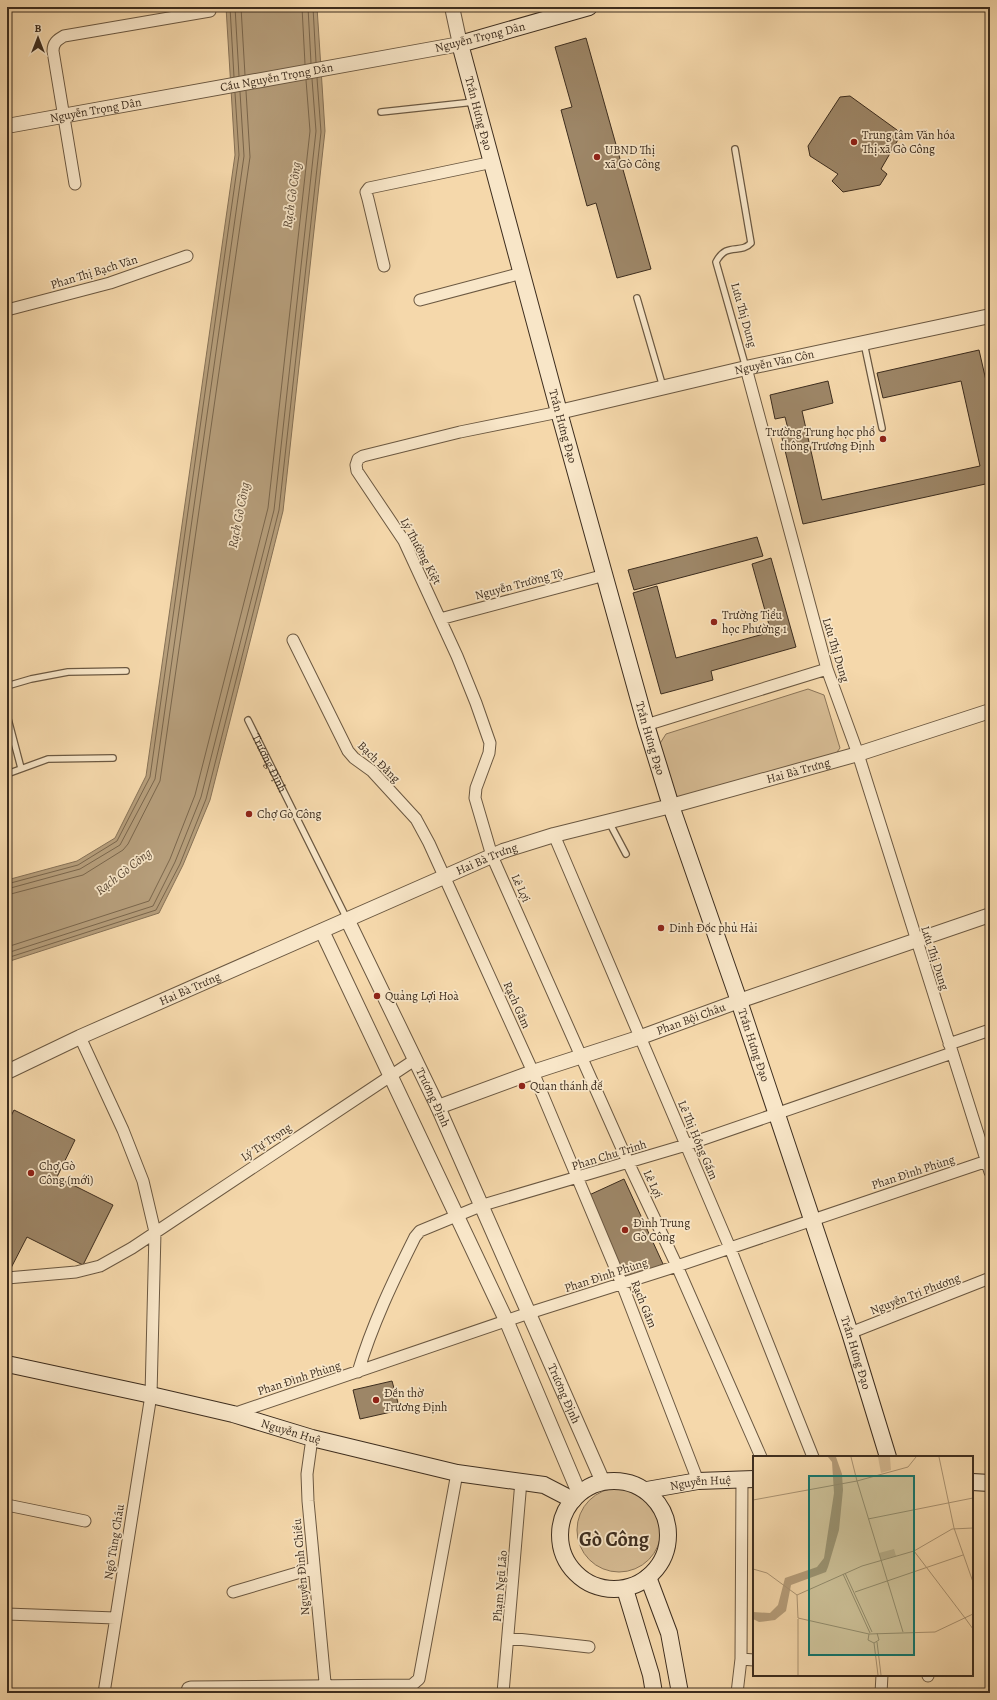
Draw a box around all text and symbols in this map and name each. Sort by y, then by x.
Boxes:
north arrow [18,18,58,58]
street label: Nguyễn Trọng Dân [433,18,527,56]
text: B [35,21,42,36]
street label: Cầu Nguyễn Trọng Dân [219,59,335,95]
street label: Trần Hưng Đạo [461,75,496,152]
street label: Nguyễn Trọng Dân [49,94,143,126]
place label: Trung tâm Văn hóa Thị xã Gò Công [862,127,955,157]
marker: Trung tâm Văn hóa Thị xã Gò Công [849,137,859,147]
place label: UBND Thị xã Gò Công [605,142,660,172]
marker: UBND Thị xã Gò Công [592,152,602,162]
water label: Rạch Gò Công [278,161,305,229]
street label: Phan Thị Bạch Vân [48,251,140,293]
street label: Lưu Thị Dung [727,281,761,349]
street label: Nguyễn Văn Côn [733,346,816,378]
street label: Trần Hưng Đạo [545,387,581,465]
place label: Trường Trung học phổ thông Trương Định [766,424,876,454]
marker: Trường Trung học phổ thông Trương Định [878,434,888,444]
water label: Rạch Gò Công [224,480,253,550]
street label: Lý Thường Kiệt [397,515,445,587]
street label: Nguyễn Trường Tộ [473,565,565,603]
place label: Trường Tiểu học Phường 1 [722,607,787,637]
street label: Lưu Thị Dung [819,616,853,684]
marker: Trường Tiểu học Phường 1 [709,617,719,627]
street label: Trần Hưng Đạo [632,700,669,777]
street label: Trương Định [248,731,291,796]
street label: Bạch Đằng [354,738,404,786]
street label: Hai Bà Trưng [765,754,832,787]
place label: Chợ Gò Công [257,806,321,822]
marker: Chợ Gò Công [244,809,254,819]
street label: Hai Bà Trưng [453,839,519,879]
water label: Rạch Gò Công [92,844,155,899]
street label: Lê Lợi [508,871,534,905]
place label: Dinh Đốc phủ Hải [669,920,758,936]
marker: Dinh Đốc phủ Hải [656,923,666,933]
street label: Lưu Thị Dung [917,924,953,992]
street label: Hai Bà Trưng [157,968,223,1009]
street label: Rạch Gầm [500,979,534,1031]
place label: Quảng Lợi Hoà [385,988,459,1004]
marker: Quảng Lợi Hoà [372,991,382,1001]
street label: Phan Bội Châu [654,998,728,1039]
street label: Trần Hưng Đạo [734,1007,773,1084]
street label: Trương Định [412,1065,454,1130]
place label: Quan thánh đế [530,1078,603,1094]
marker: Quan thánh đế [517,1081,527,1091]
street label: Lê Thị Hồng Gấm [674,1098,722,1182]
street label: Lý Tự Trọng [237,1119,295,1165]
street label: Phan Chu Trinh [570,1136,649,1174]
street label: Phan Đình Phùng [869,1151,957,1193]
place label: Chợ Gò Công (mới) [39,1158,93,1188]
street label: Lê Lợi [640,1167,666,1201]
marker: Chợ Gò Công (mới) [26,1168,36,1178]
place label: Đình Trung Gò Công [633,1215,690,1245]
marker: Đình Trung Gò Công [620,1225,630,1235]
street label: Phan Đình Phùng [562,1254,650,1296]
street label: Nguyễn Tri Phương [868,1269,962,1319]
street label: Rạch Gầm [627,1278,661,1330]
street label: Trần Hưng Đạo [837,1314,875,1391]
street label: Phan Đình Phùng [255,1357,343,1399]
street label: Trương Định [544,1361,584,1426]
place label: Đền thờ Trương Định [384,1385,448,1415]
marker: Đền thờ Trương Định [371,1395,381,1405]
street label: Nguyễn Huệ [259,1415,322,1448]
inset map [753,1456,973,1676]
street label: Nguyễn Huệ [669,1472,731,1494]
street label: Ngô Tùng Châu [100,1503,128,1581]
street label: Nguyễn Đình Chiểu [289,1518,313,1616]
district label: Gò Công [579,1526,650,1553]
street label: Phạm Ngũ Lão [489,1549,511,1623]

